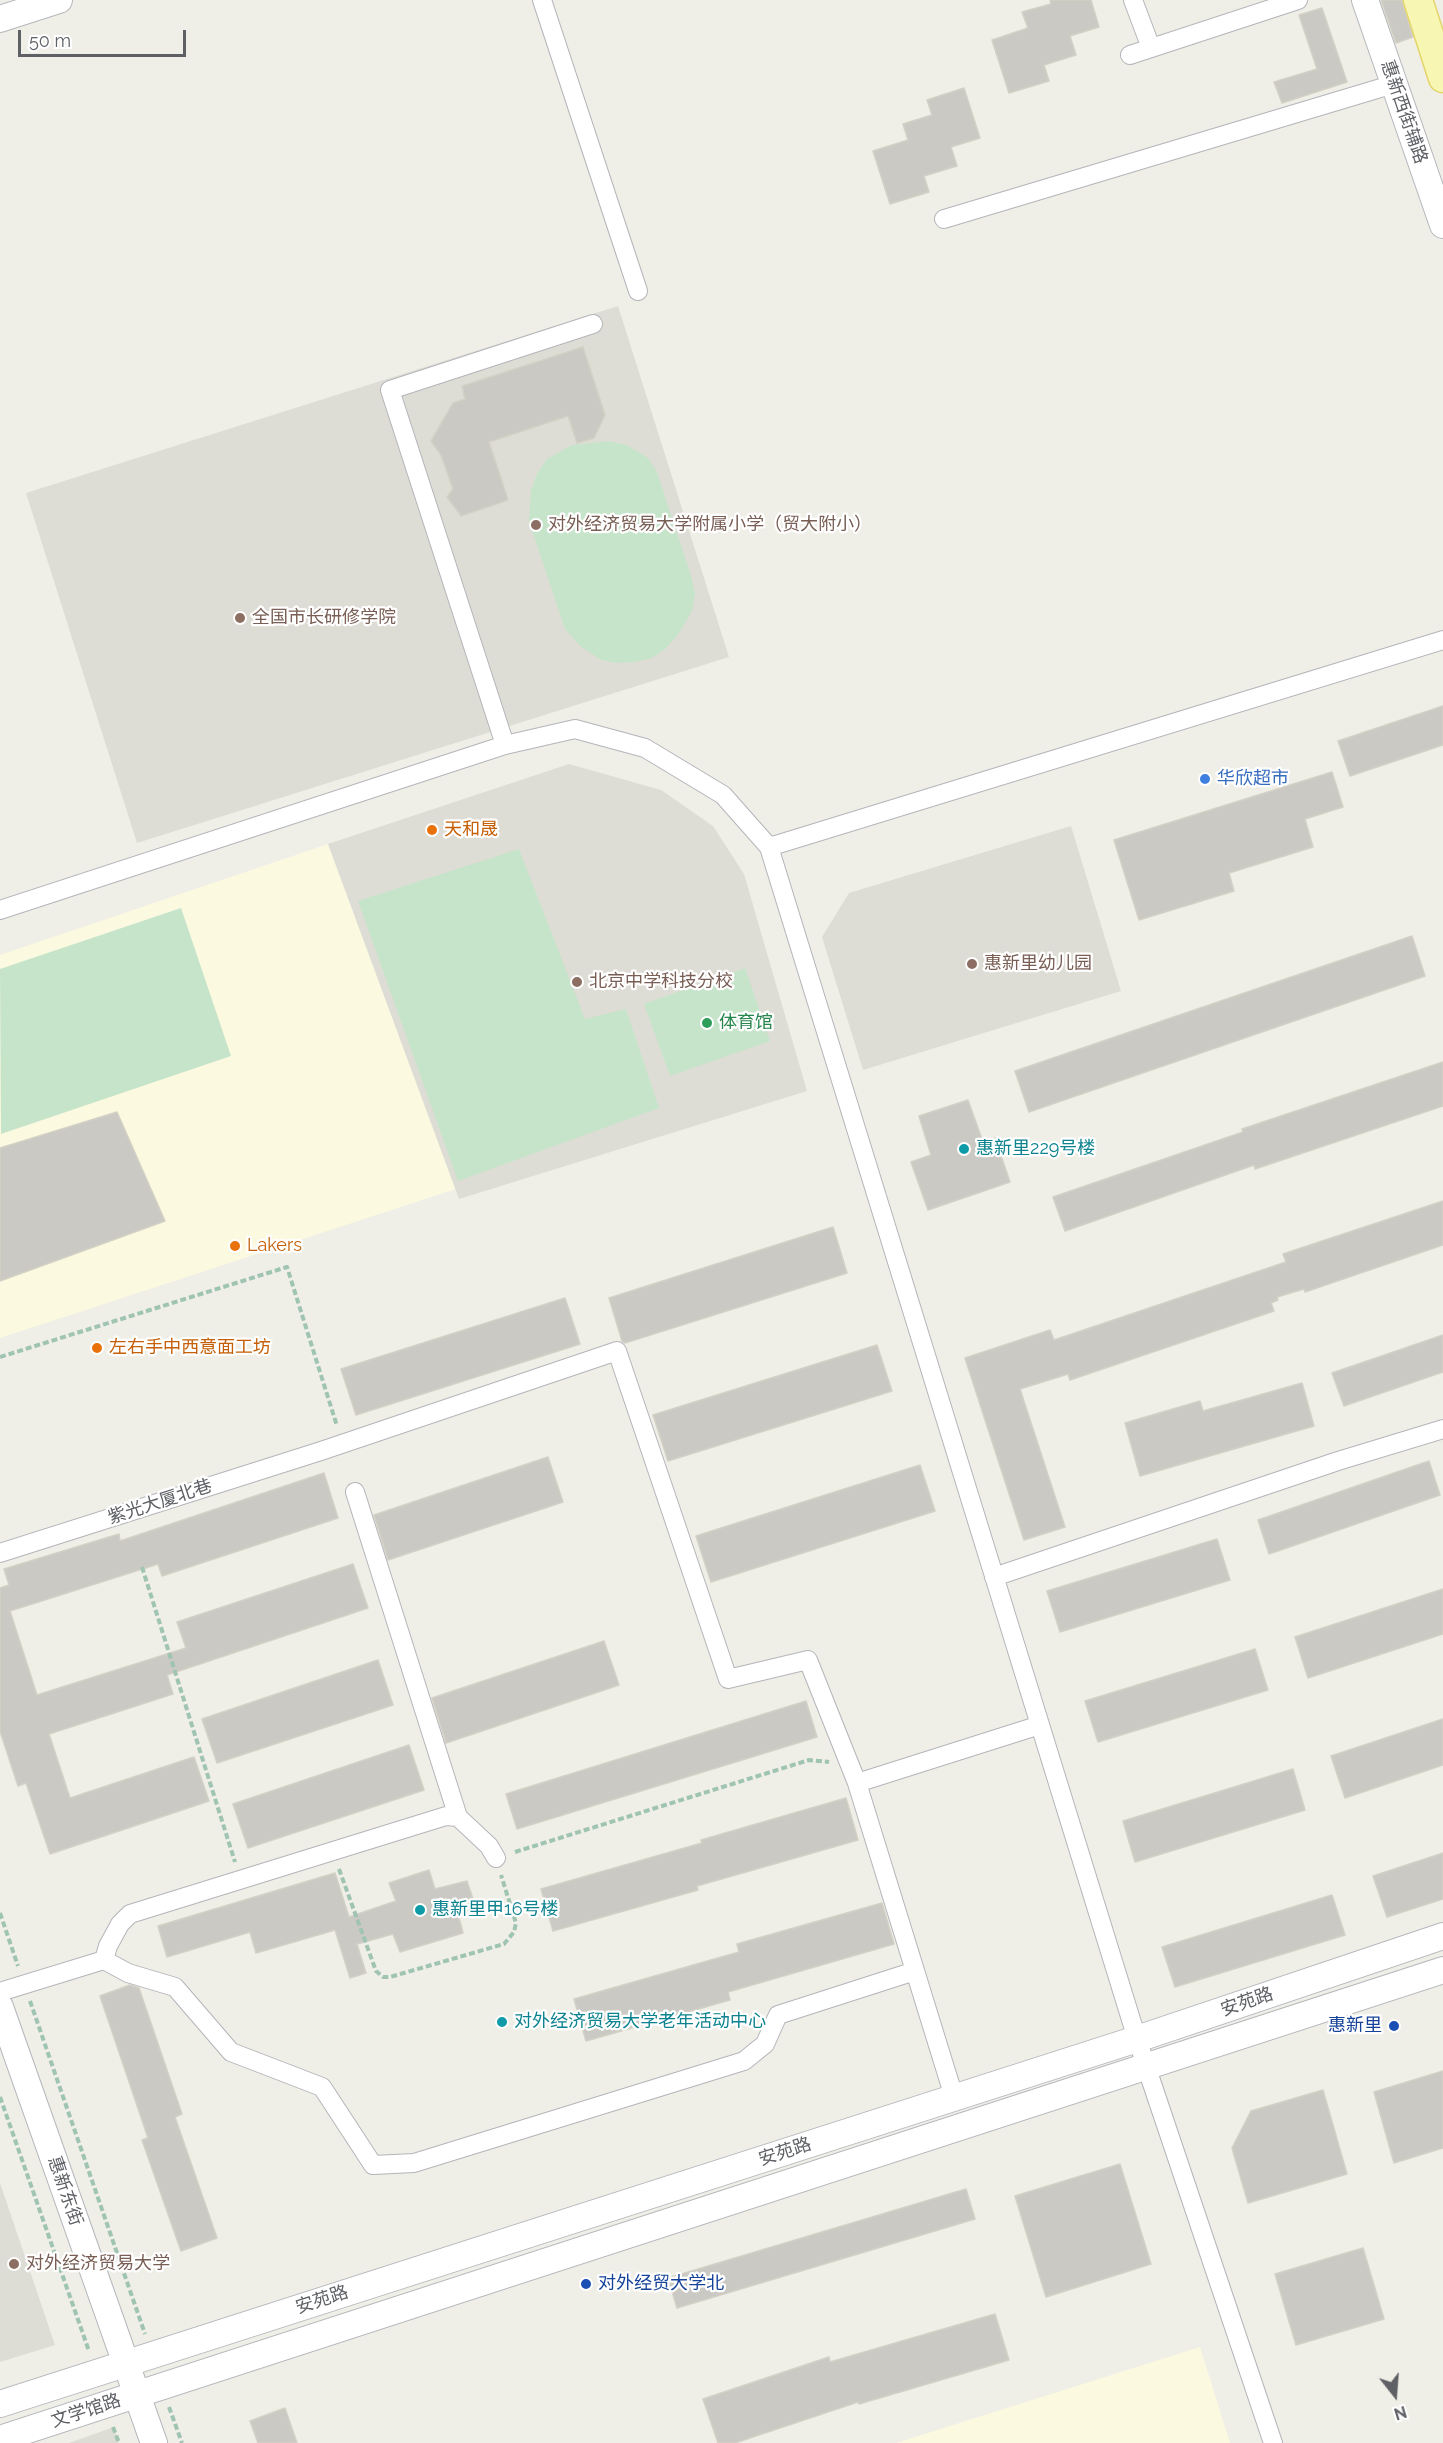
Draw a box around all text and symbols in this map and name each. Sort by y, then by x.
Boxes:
scale bar [21,18,189,56]
text: 50 m [29,30,71,51]
street label: 惠新西街辅路 [1376,57,1432,167]
place label: 对外经济贸易大学附属小学（贸大附小） [548,514,872,536]
marker: 对外经济贸易大学附属小学（贸大附小） [529,518,543,532]
place label: 全国市长研修学院 [252,607,396,629]
marker: 全国市长研修学院 [233,611,247,625]
place label: 华欣超市 [1217,768,1289,790]
marker: 华欣超市 [1198,772,1212,786]
place label: 天和晟 [444,819,498,841]
marker: 天和晟 [425,823,439,837]
place label: 惠新里幼儿园 [984,953,1092,975]
marker: 惠新里幼儿园 [965,957,979,971]
place label: 北京中学科技分校 [589,971,733,993]
marker: 北京中学科技分校 [570,975,584,989]
place label: 体育馆 [719,1012,773,1034]
marker: 体育馆 [700,1016,714,1030]
place label: 惠新里229号楼 [976,1138,1095,1160]
marker: 惠新里229号楼 [957,1142,971,1156]
place label: Lakers [247,1235,302,1257]
marker: Lakers [228,1239,242,1253]
place label: 左右手中西意面工坊 [109,1337,271,1359]
marker: 左右手中西意面工坊 [90,1341,104,1355]
street label: 紫光大厦北巷 [105,1475,215,1529]
place label: 惠新里甲16号楼 [432,1899,559,1921]
marker: 惠新里甲16号楼 [413,1903,427,1917]
street label: 安苑路 [1218,1983,1276,2021]
place label: 对外经济贸易大学老年活动中心 [514,2011,766,2033]
marker: 对外经济贸易大学老年活动中心 [495,2015,509,2029]
place label: 惠新里 [1328,2015,1382,2037]
marker: 惠新里 [1387,2019,1401,2033]
street label: 安苑路 [756,2133,814,2171]
street label: 惠新东街 [43,2153,87,2229]
place label: 对外经济贸易大学 [26,2253,170,2275]
marker: 对外经济贸易大学 [7,2257,21,2271]
place label: 对外经贸大学北 [598,2273,724,2295]
marker: 对外经贸大学北 [579,2277,593,2291]
street label: 安苑路 [293,2281,351,2319]
north arrow [1365,2365,1425,2425]
street label: 文学馆路 [48,2390,124,2432]
text: N [1392,2402,1409,2424]

